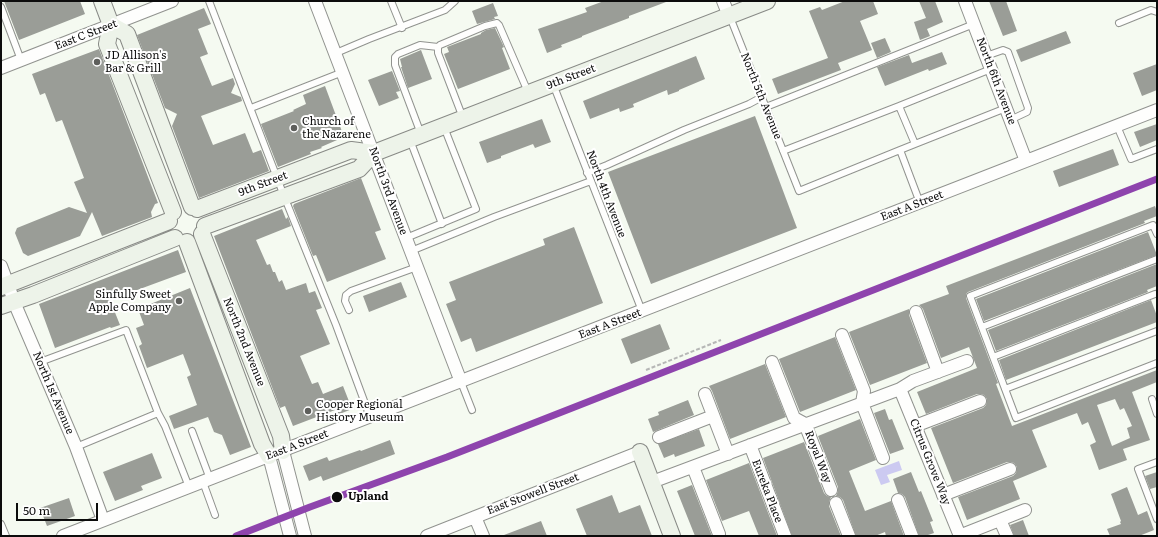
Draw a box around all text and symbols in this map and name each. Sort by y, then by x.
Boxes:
street label: East C Street [53,17,119,53]
street label: North 6th Avenue [973,35,1019,127]
place label: JD Allison's Bar & Grill [105,49,166,75]
street label: North 5th Avenue [738,51,784,141]
marker: JD Allison's Bar & Grill [92,57,102,67]
street label: 9th Street [545,62,597,92]
place label: Church of the Nazarene [302,115,371,141]
marker: Church of the Nazarene [289,123,299,133]
street label: North 3rd Avenue [366,145,410,237]
street label: North 4th Avenue [583,148,629,240]
street label: 9th Street [237,169,289,199]
street label: East A Street [879,188,945,224]
place label: Sinfully Sweet Apple Company [88,288,171,314]
marker: Sinfully Sweet Apple Company [174,296,184,306]
street label: North 2nd Avenue [220,296,268,388]
street label: East A Street [577,306,643,342]
street label: North 1st Avenue [30,350,76,436]
place label: Cooper Regional History Museum [316,398,404,424]
marker: Cooper Regional History Museum [303,406,313,416]
street label: Citrus Grove Way [907,417,953,507]
street label: East A Street [264,427,330,463]
street label: Royal Way [802,429,834,485]
street label: Eureka Place [749,458,785,524]
street label: East Stowell Street [485,470,581,518]
marker: Upland [330,490,344,504]
place label: Upland [348,490,389,504]
scale bar [18,495,100,521]
text: 50 m [23,501,50,519]

